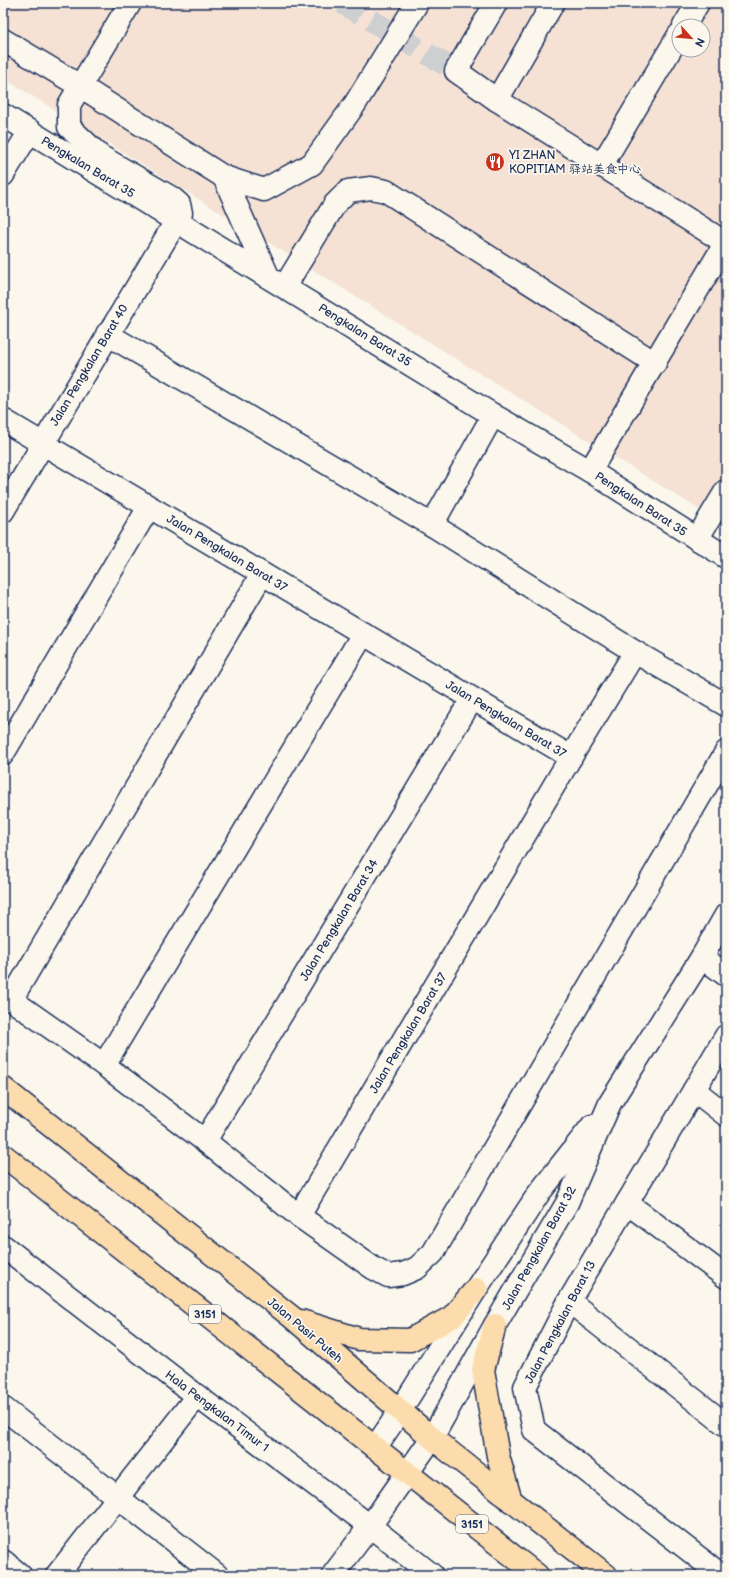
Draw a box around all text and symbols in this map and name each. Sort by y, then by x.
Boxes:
north arrow [671,18,711,58]
text: N [692,36,707,49]
street label: Pengkalan Barat 35 [38,133,137,201]
place label: YI ZHAN KOPITIAM 驿站美食中心 [508,148,641,177]
restaurant icon: YI ZHAN KOPITIAM 驿站美食中心 [484,151,506,173]
street label: Pengkalan Barat 35 [315,301,414,370]
street label: Jalan Pengkalan Barat 40 [47,302,132,429]
street label: Pengkalan Barat 35 [592,469,690,540]
street label: Jalan Pengkalan Barat 37 [164,511,290,595]
street label: Jalan Pengkalan Barat 37 [443,677,569,761]
street label: Jalan Pengkalan Barat 34 [297,856,382,984]
street label: Jalan Pengkalan Barat 37 [366,970,450,1096]
street label: Jalan Pengkalan Barat 32 [499,1184,580,1313]
street label: Jalan Pengkalan Barat 13 [522,1258,599,1386]
street label: Jalan Pasir Puteh [264,1295,346,1366]
road number: 3151 [189,1305,221,1323]
street label: Hala Pengkalan Timur 1 [162,1368,271,1455]
road number: 3151 [456,1515,488,1533]

